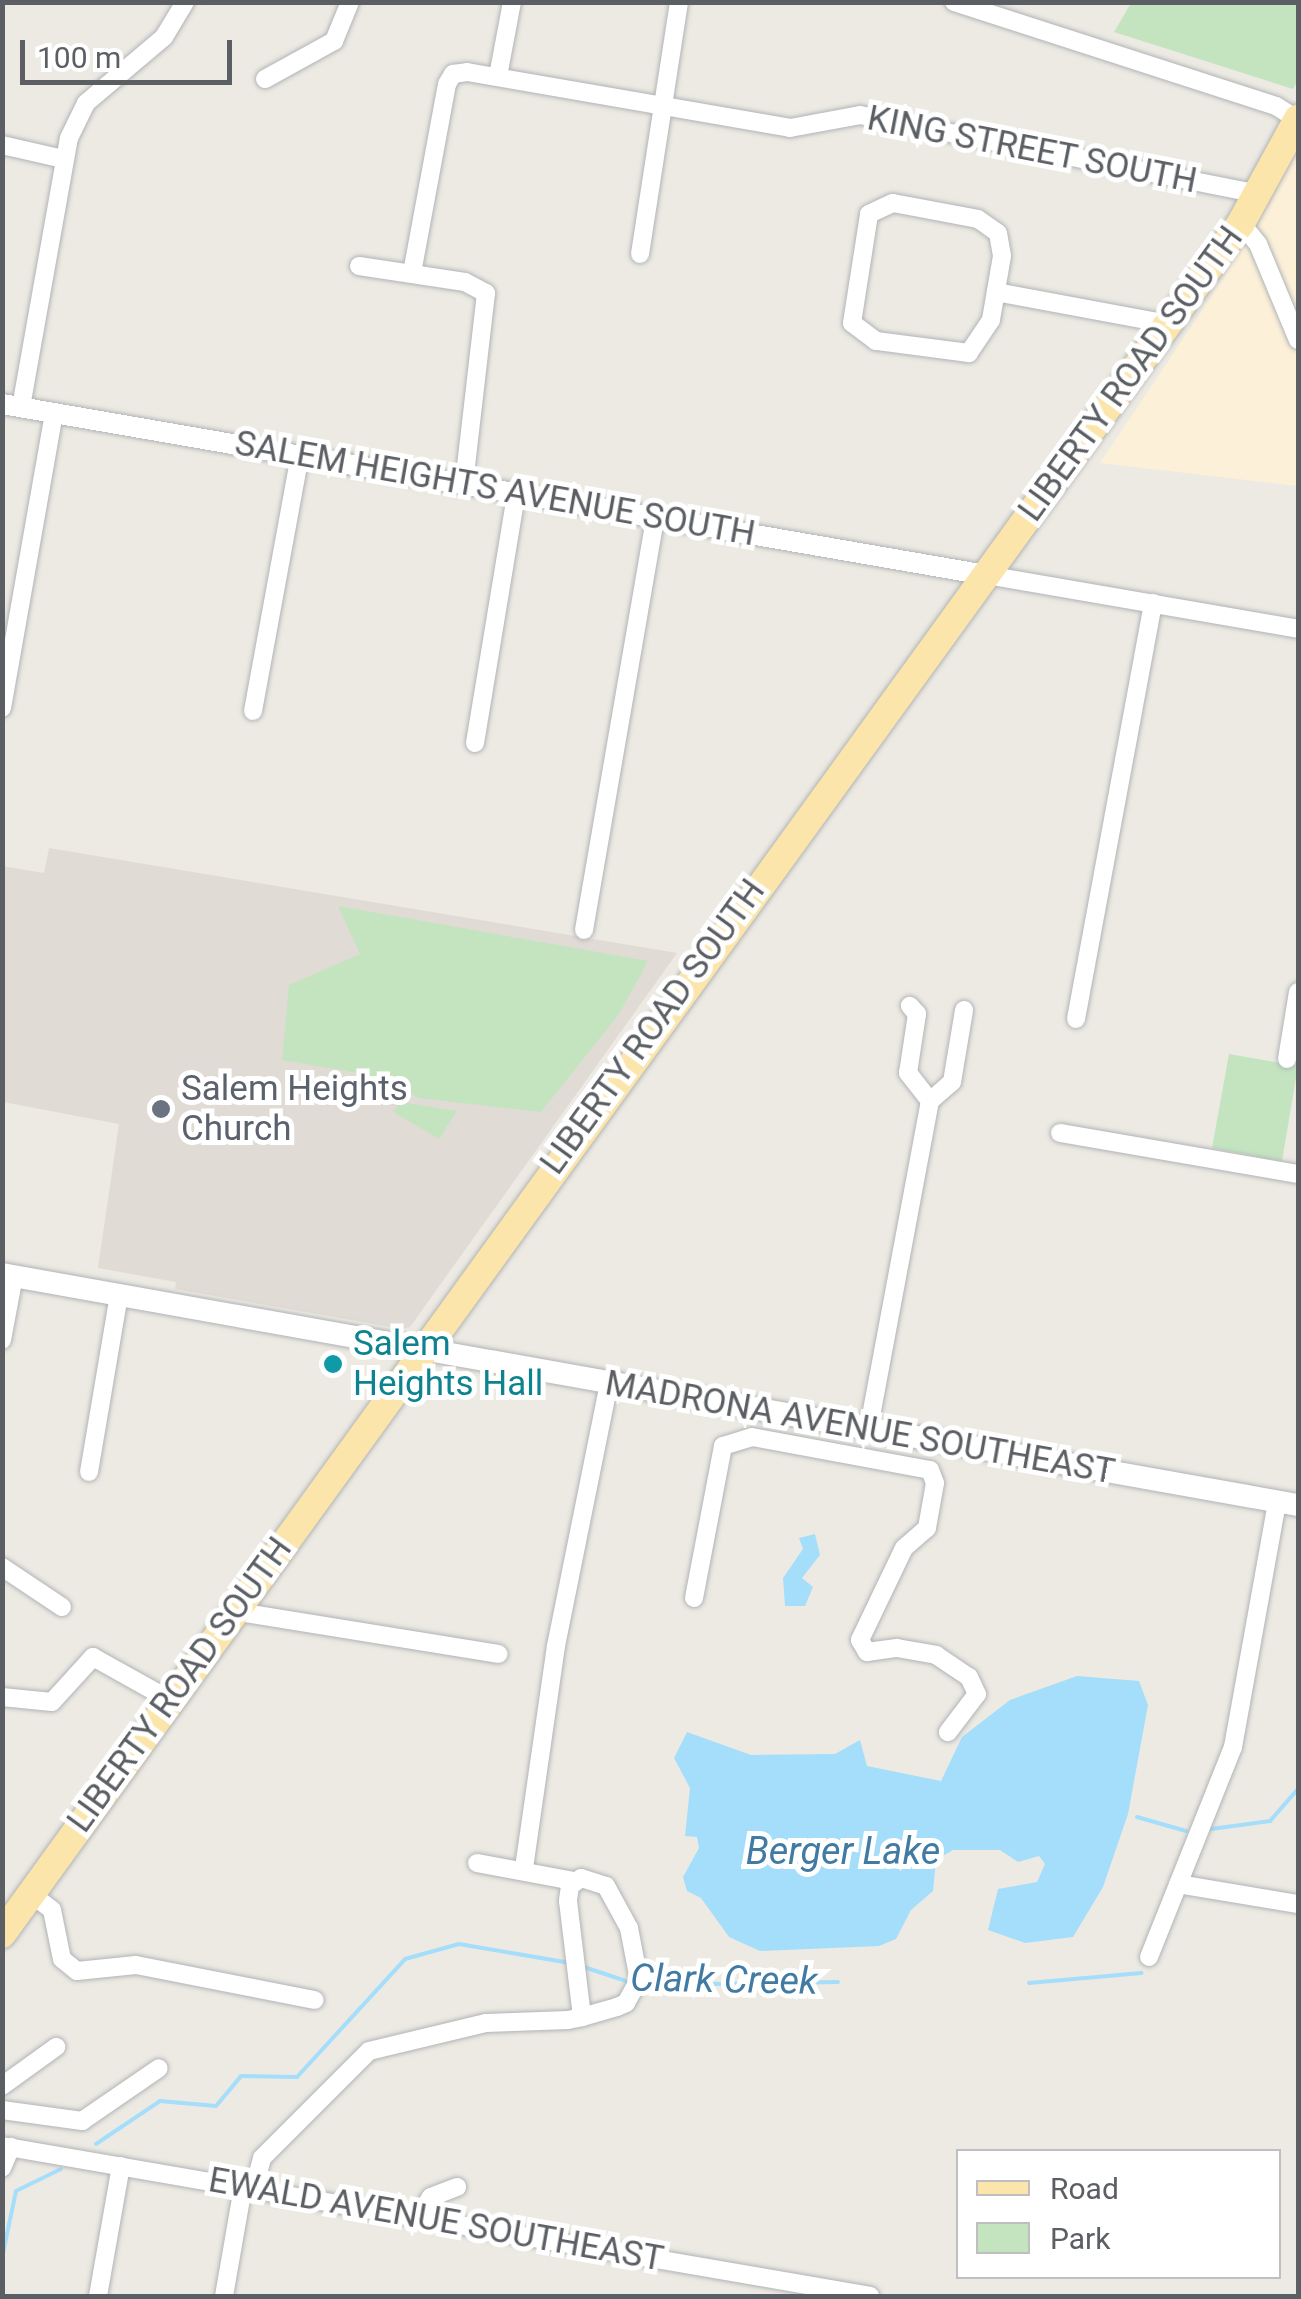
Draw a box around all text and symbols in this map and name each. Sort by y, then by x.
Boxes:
scale bar [25,20,238,82]
text: 100 m [37,40,121,75]
street label: KING STREET SOUTH [863,97,1201,203]
street label: LIBERTY ROAD SOUTH [1010,218,1252,530]
street label: SALEM HEIGHTS AVENUE SOUTH [232,423,758,555]
street label: LIBERTY ROAD SOUTH [532,871,774,1183]
place label: Salem Heights Church [181,1068,408,1150]
marker: Salem Heights Church [150,1098,172,1120]
place label: Salem Heights Hall [353,1323,543,1405]
marker: Salem Heights Hall [322,1353,344,1375]
street label: MADRONA AVENUE SOUTHEAST [602,1362,1118,1494]
street label: LIBERTY ROAD SOUTH [59,1529,301,1841]
water label: Berger Lake [746,1829,940,1875]
water label: Clark Creek [630,1956,818,2004]
legend [956,2149,1281,2279]
street label: EWALD AVENUE SOUTHEAST [205,2159,667,2281]
text: Road [1050,2171,1119,2206]
text: Park [1050,2221,1110,2256]

